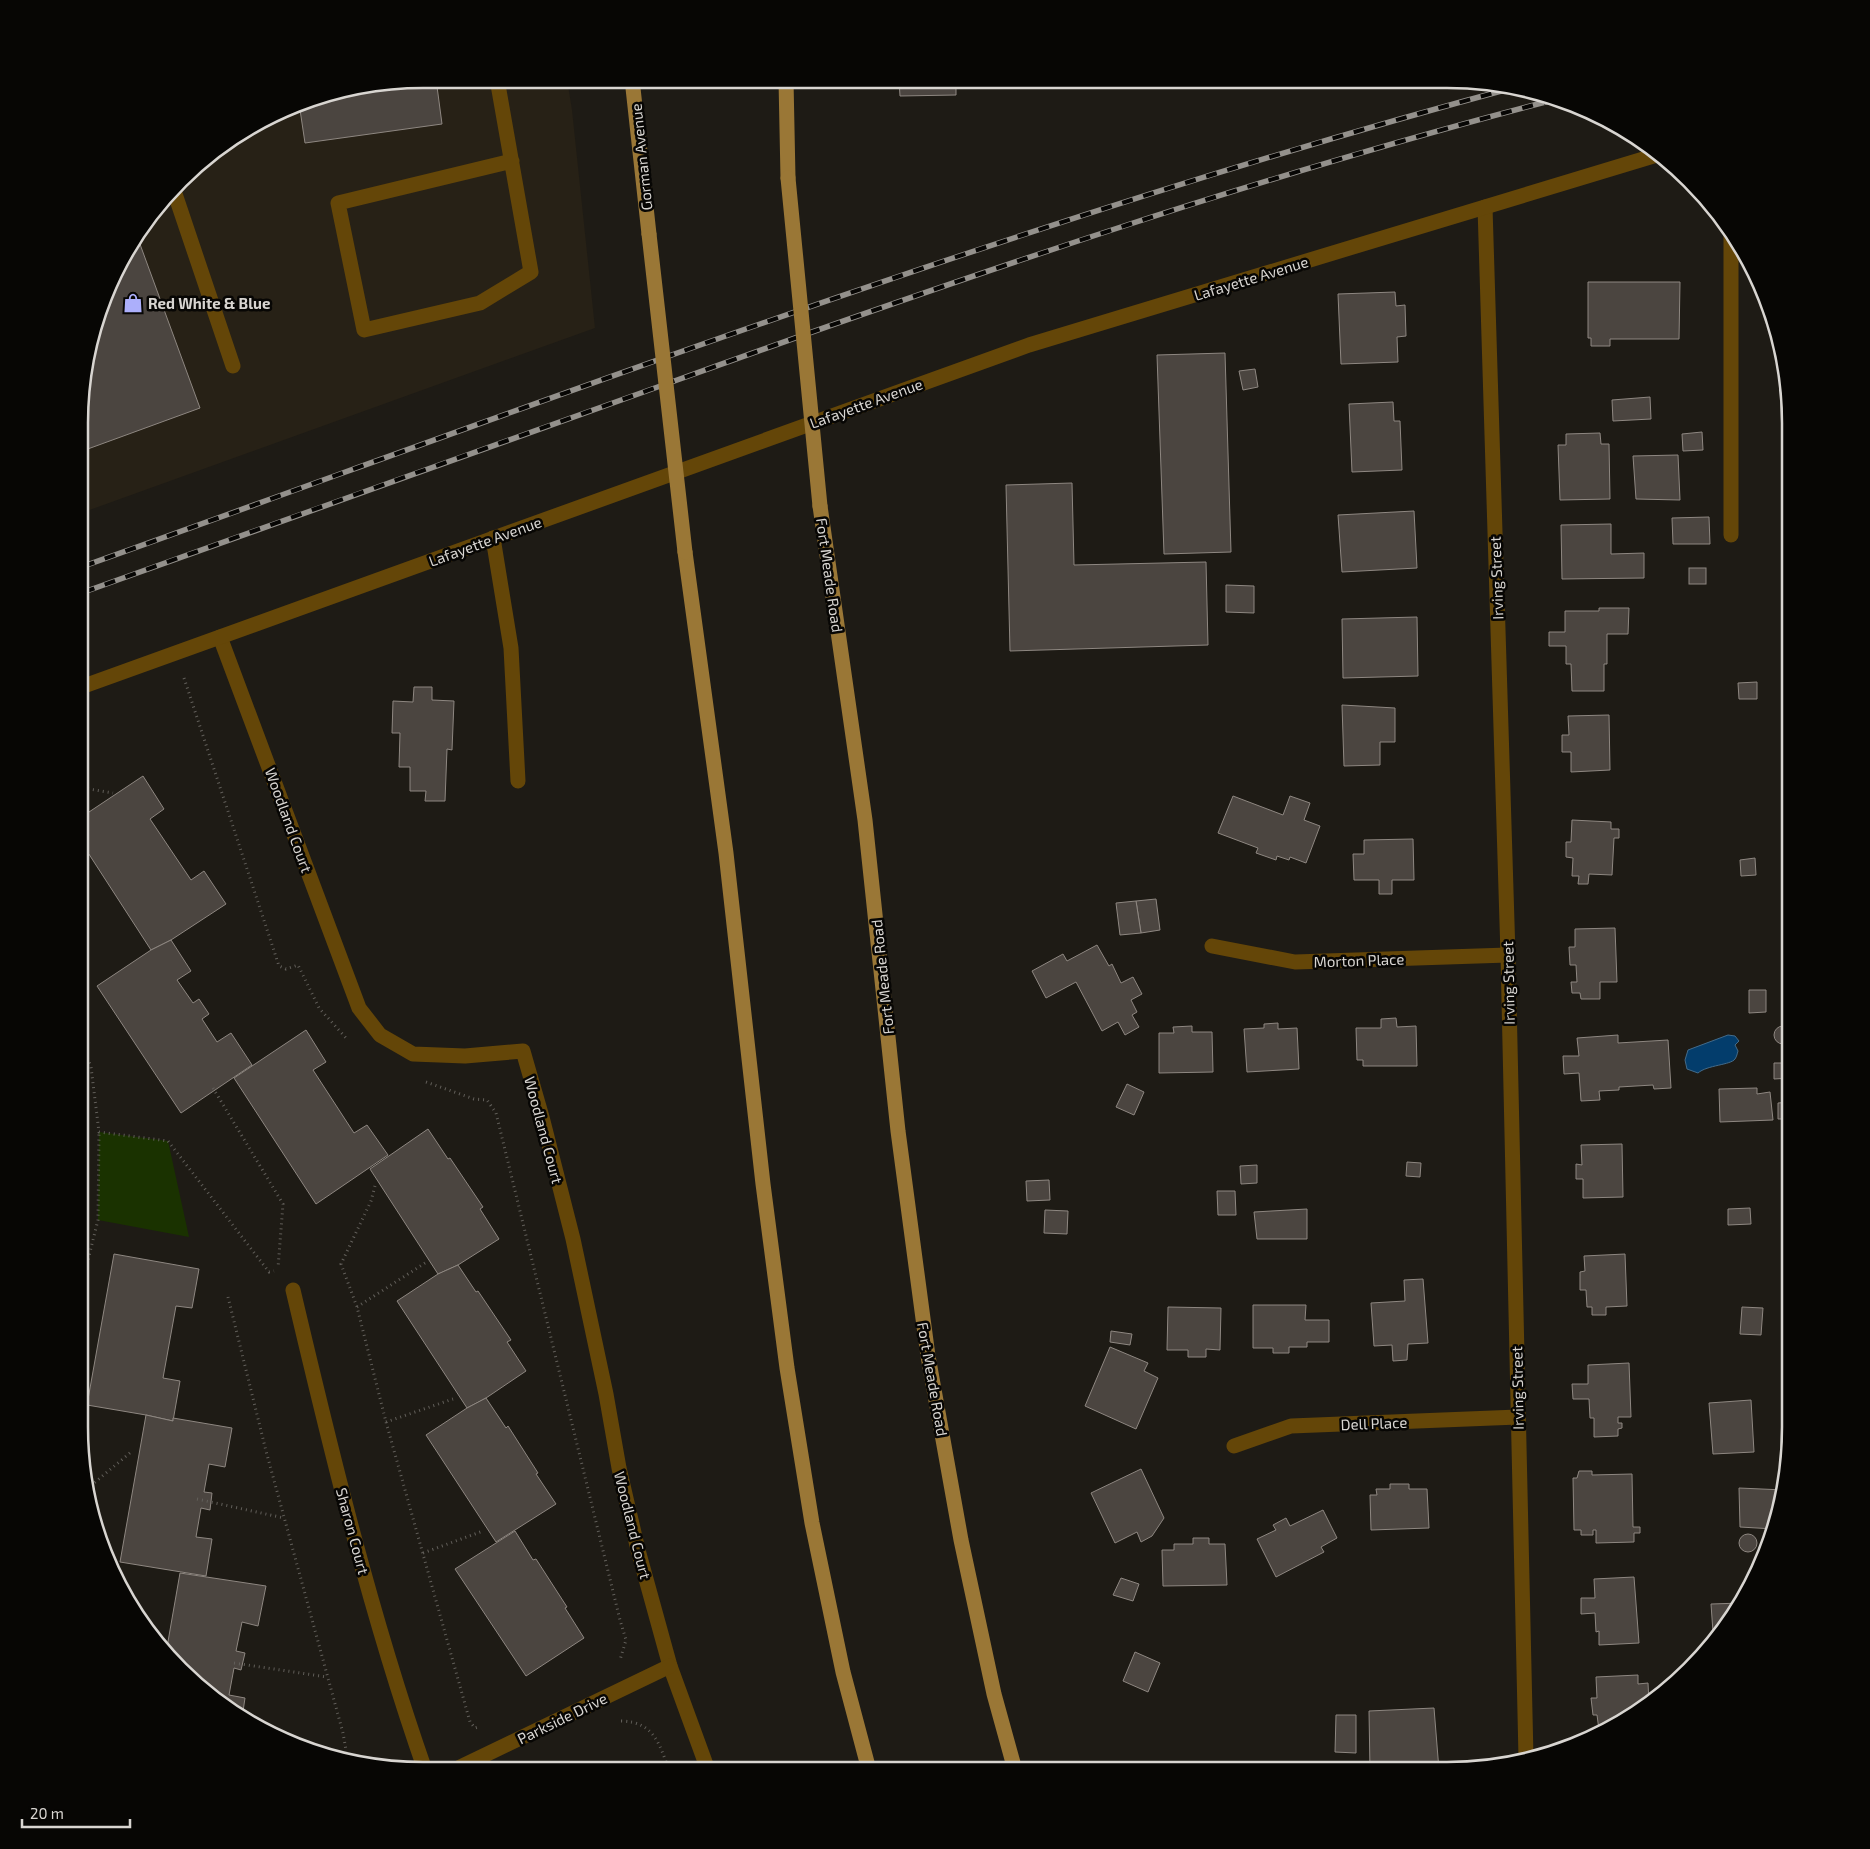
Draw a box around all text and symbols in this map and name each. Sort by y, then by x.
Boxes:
street label: Gorman Avenue [626,103,656,211]
street label: Lafayette Avenue [1192,252,1310,304]
shop icon: Red White & Blue [122,292,144,314]
place label: Red White & Blue [148,294,270,312]
street label: Lafayette Avenue [807,374,925,432]
street label: Lafayette Avenue [426,512,544,570]
street label: Fort Meade Road [813,517,847,633]
street label: Irving Street [1486,536,1506,620]
street label: Woodland Court [262,765,316,875]
street label: Fort Meade Road [867,919,897,1035]
street label: Irving Street [1498,941,1518,1025]
street label: Morton Place [1313,949,1405,971]
street label: Woodland Court [521,1074,567,1186]
street label: Fort Meade Road [914,1321,952,1437]
street label: Irving Street [1507,1346,1527,1430]
street label: Dell Place [1340,1413,1408,1433]
street label: Woodland Court [611,1469,655,1581]
street label: Sharon Court [333,1486,373,1577]
street label: Parkside Drive [514,1689,610,1747]
scale bar [22,1796,130,1828]
text: 20 m [30,1804,64,1822]

